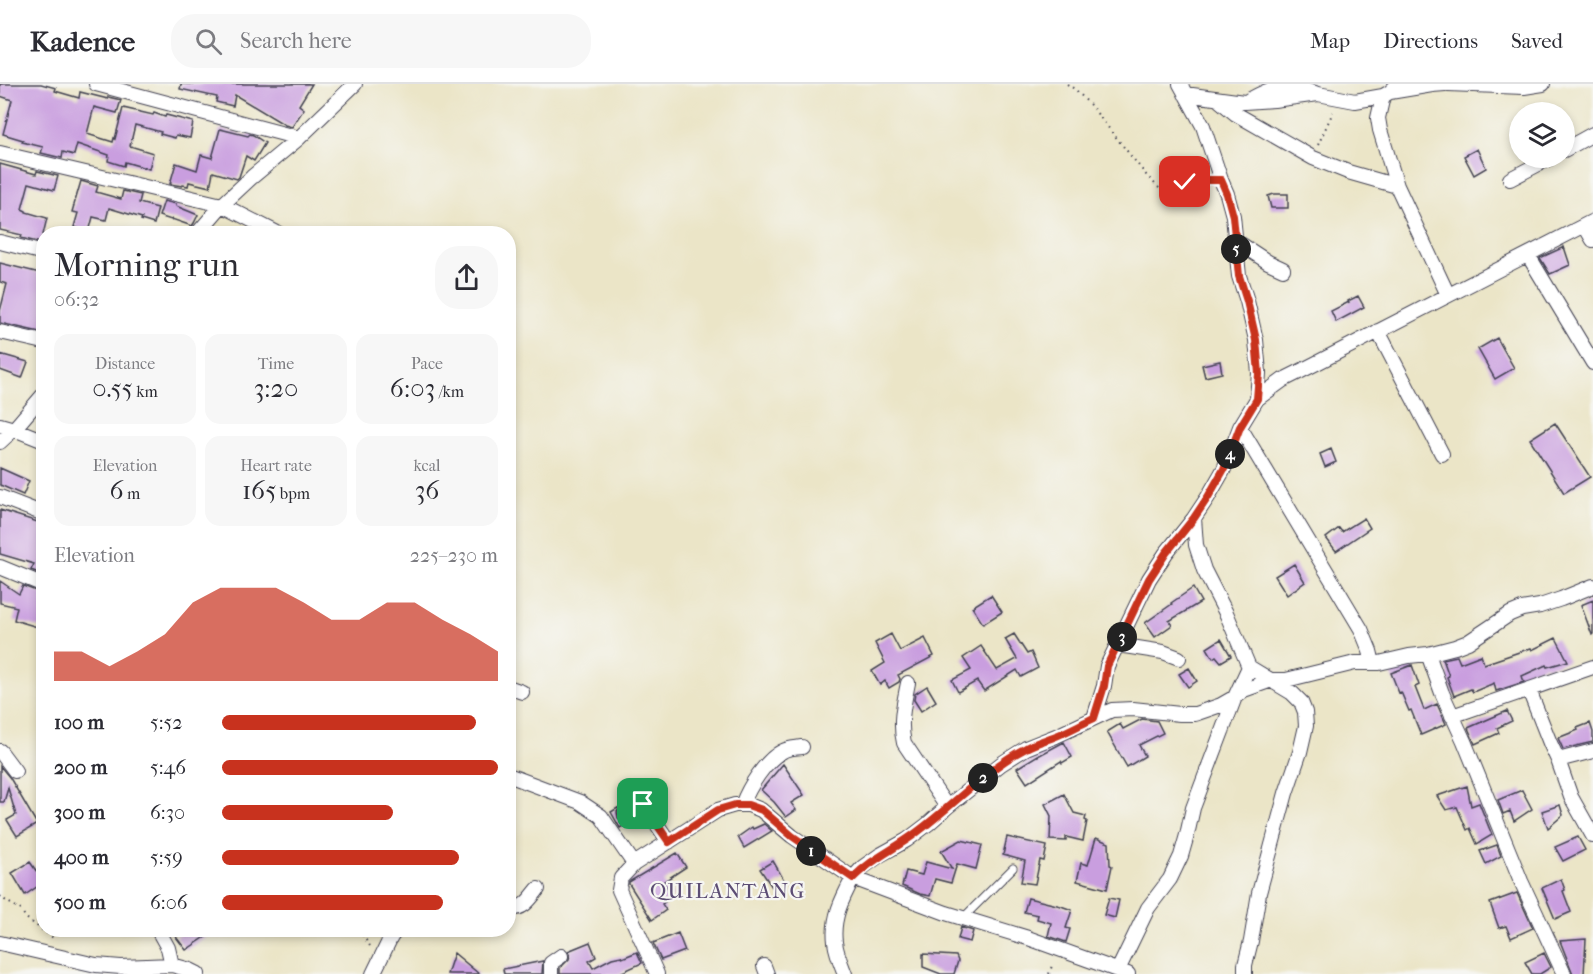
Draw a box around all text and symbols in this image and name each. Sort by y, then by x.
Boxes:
search box [171,14,591,68]
text: Kadence [30,25,135,58]
icon: search [192,25,225,58]
text: Search here [240,28,352,54]
text: Map [1310,29,1350,53]
text: Directions [1383,29,1478,53]
text: Saved [1511,29,1563,53]
map controls [1509,102,1575,168]
button: layers [1509,102,1575,168]
pin [1159,156,1210,207]
icon: check [1168,165,1201,198]
pin: 5 [1221,234,1251,264]
text: 5 [1233,239,1239,258]
text: Morning run [54,246,239,285]
button: share [435,246,498,309]
text: 06:32 [54,288,99,311]
text: Distance [95,354,155,373]
text: Time [258,354,294,373]
text: Pace [411,354,443,373]
text: 0.55 [92,373,133,404]
text: 3:20 [254,373,298,404]
text: 6:03 [390,373,435,404]
text: km [133,382,158,401]
text: /km [435,382,464,401]
pin: 4 [1215,439,1245,469]
text: 4 [1225,444,1235,463]
text: Elevation [93,456,157,475]
text: Heart rate [240,456,312,475]
text: kcal [414,456,440,475]
text: 6 [110,475,124,506]
text: 165 [242,475,276,506]
text: 36 [415,475,439,506]
text: m [124,484,140,503]
text: bpm [276,484,310,503]
text: Elevation [54,544,135,567]
text: 225–230 m [410,544,498,567]
pin: 3 [1107,622,1137,652]
text: 3 [1119,627,1125,646]
text: 100 m [54,711,104,734]
text: 5:52 [150,711,182,734]
text: 200 m [54,756,107,779]
text: 5:46 [150,756,186,779]
pin: 2 [968,763,998,793]
text: 2 [979,768,987,787]
pin [617,778,668,829]
icon: arrive [626,787,659,820]
text: 300 m [54,801,105,824]
text: 6:30 [150,801,185,824]
pin: 1 [796,836,826,866]
text: 1 [808,841,814,860]
text: 400 m [54,846,109,869]
text: 5:59 [150,846,183,869]
district label: QUILANTANG [650,879,806,903]
text: 500 m [54,891,106,914]
text: 6:06 [150,891,188,914]

